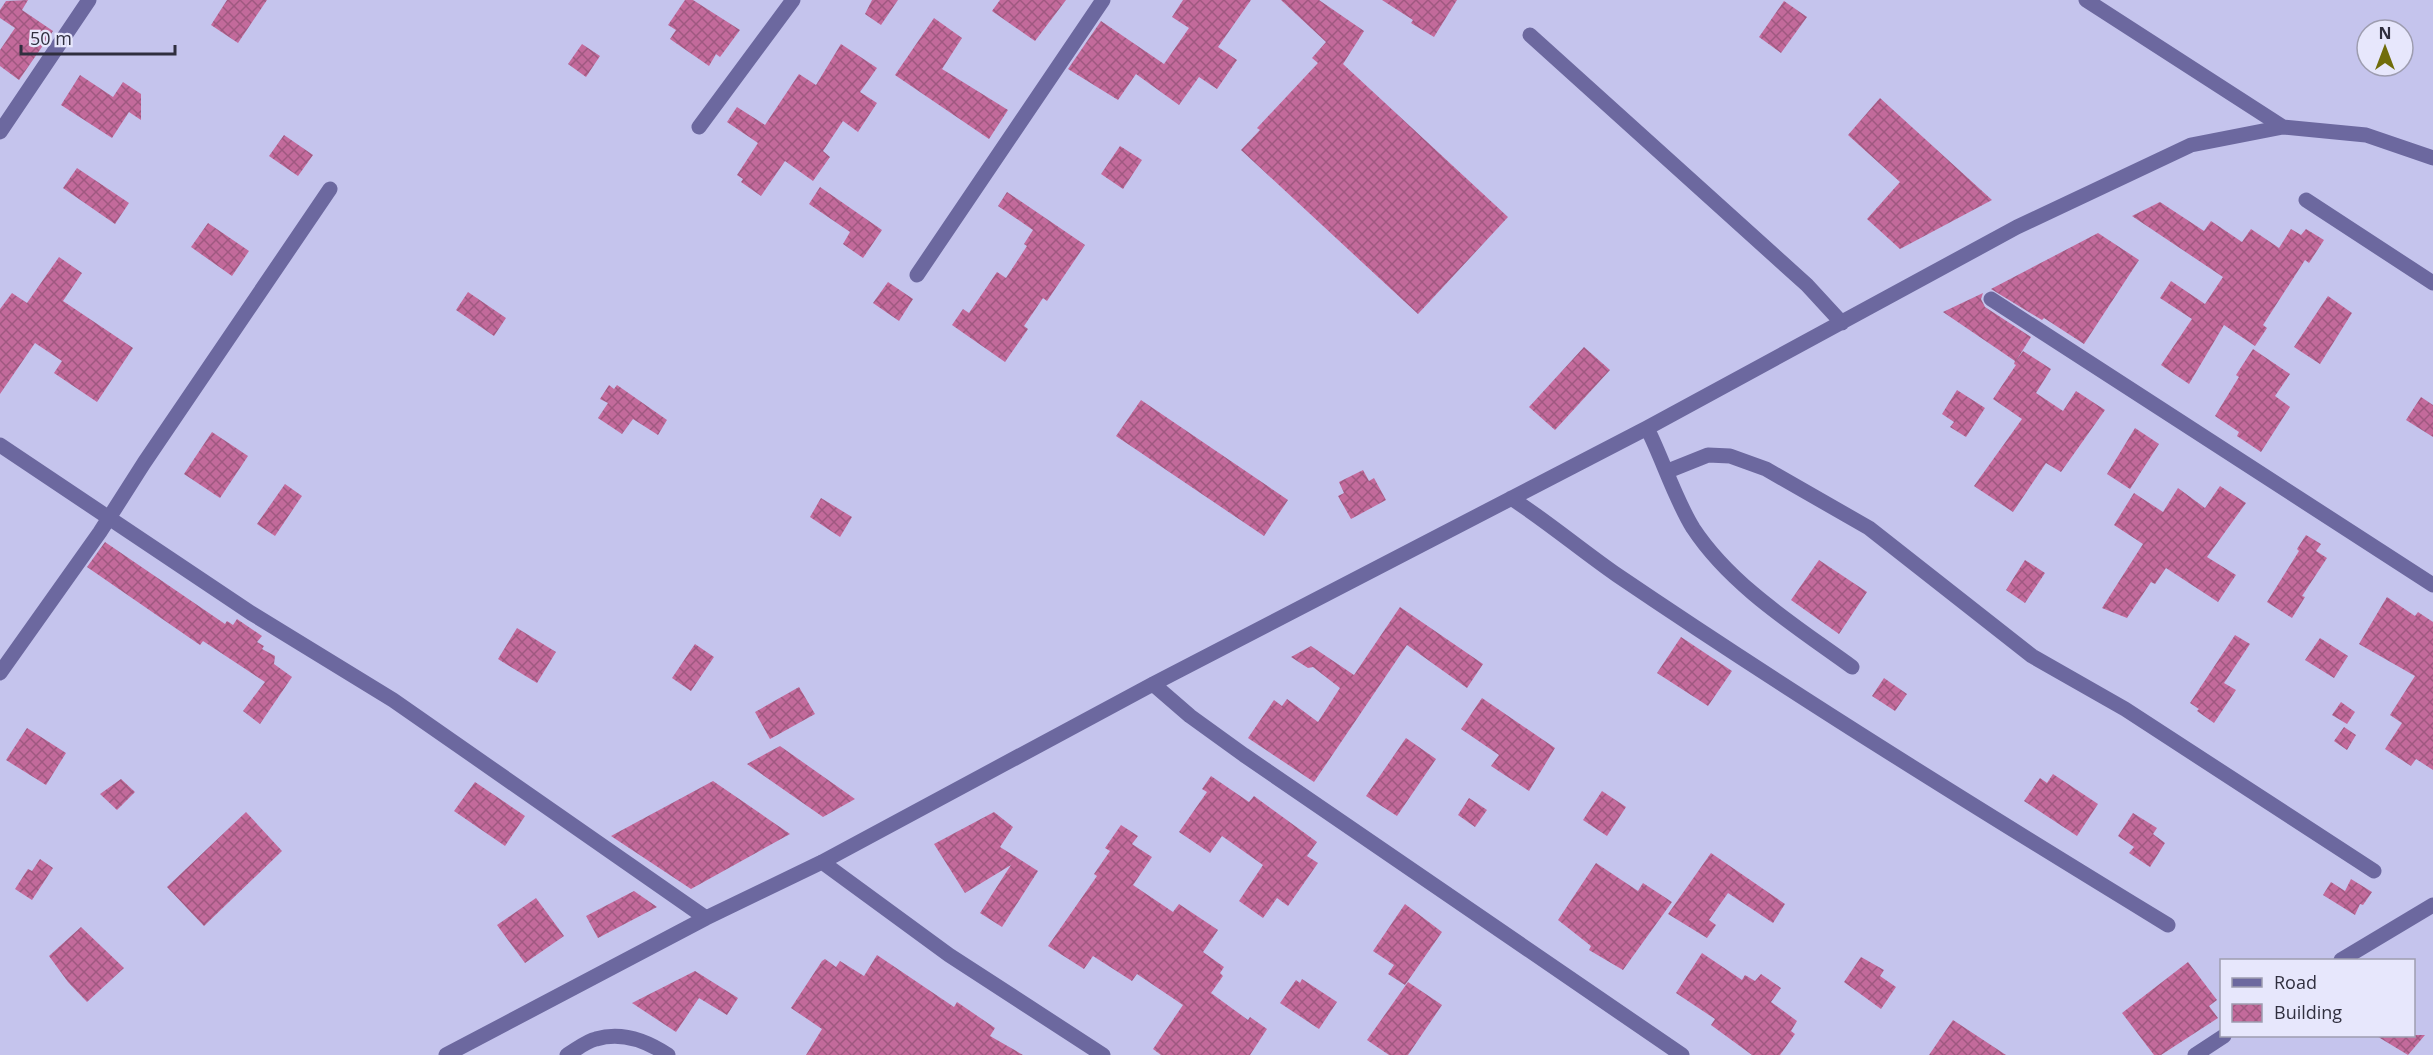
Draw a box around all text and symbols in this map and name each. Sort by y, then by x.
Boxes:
scale bar [21,18,176,56]
north arrow [2355,18,2415,78]
text: N [2378,22,2392,44]
text: 50 m [30,26,72,50]
legend [2220,959,2415,1037]
text: Road [2274,970,2317,994]
text: Building [2274,1000,2342,1024]

